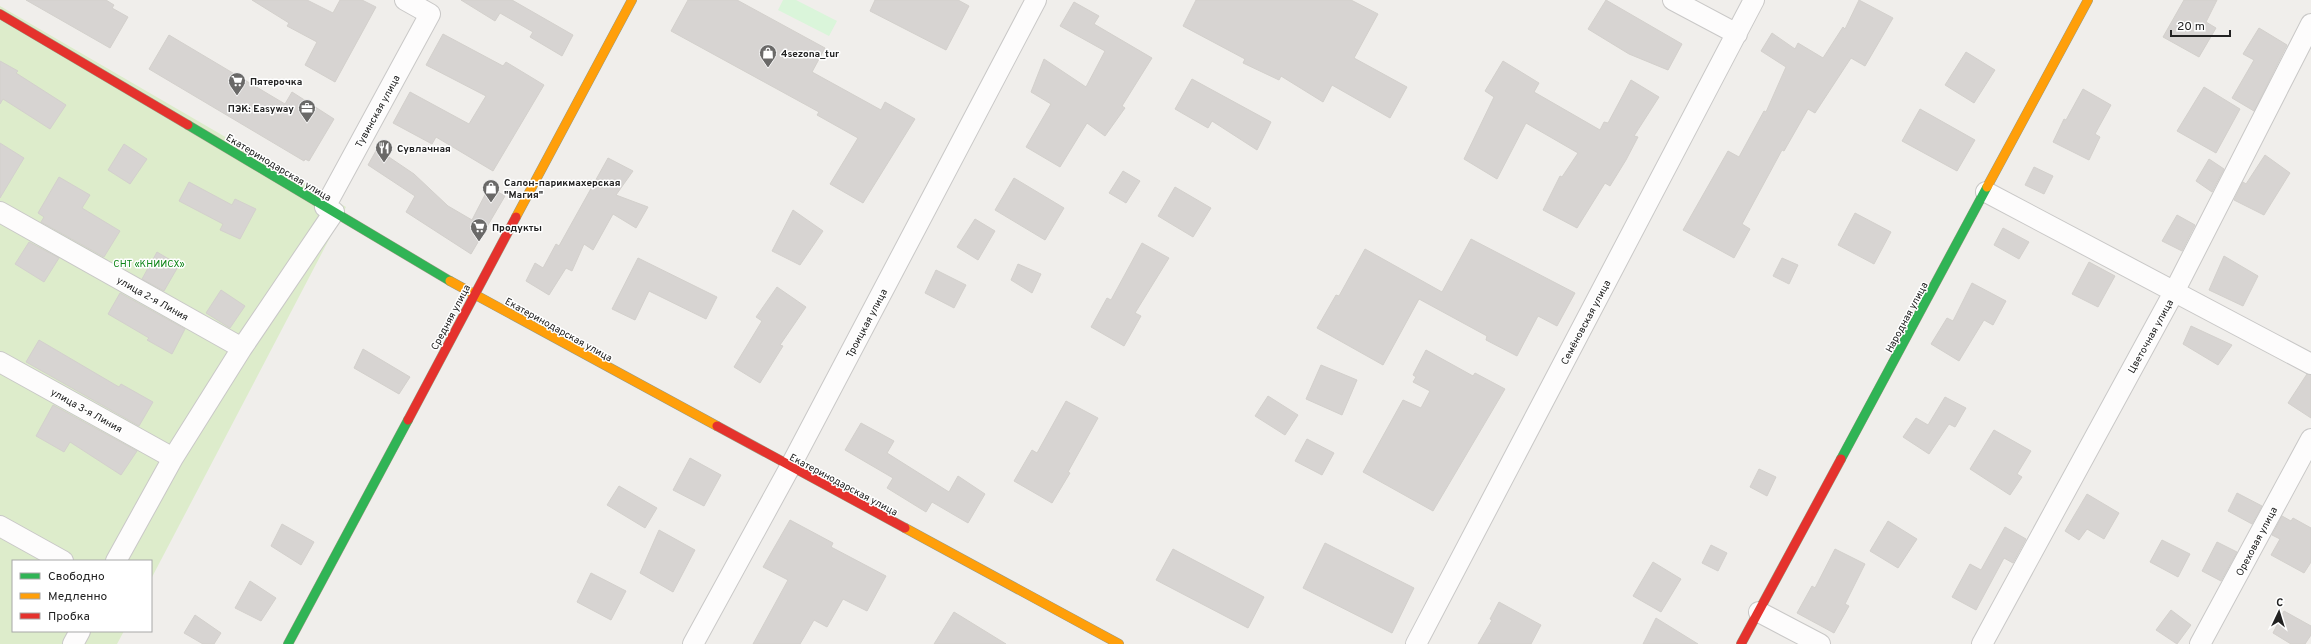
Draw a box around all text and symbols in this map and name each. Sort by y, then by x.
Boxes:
scale bar [2171,12,2230,38]
text: 20 m [2177,19,2205,35]
shop icon: 4sezona_tur [758,43,778,68]
place label: 4sezona_tur [781,48,840,61]
supermarket icon: Пятерочка [227,71,247,96]
street label: Тувинская улица [353,73,404,150]
place label: Пятерочка [250,76,302,89]
office icon: ПЭК: Easyway [297,98,317,123]
place label: ПЭК: Easyway [228,103,294,116]
street label: Екатеринодарская улица [223,132,333,205]
restaurant icon: Сувлачная [374,138,394,163]
place label: Сувлачная [397,143,451,156]
place label: Салон-парикмахерская "Магия" [504,177,621,202]
shop icon: Салон-парикмахерская "Магия" [481,178,501,203]
supermarket icon: Продукты [469,217,489,242]
place label: Продукты [492,222,542,235]
park label: СНТ «КНИИСХ» [113,258,185,271]
street label: улица 2-я Линия [114,274,190,324]
street label: Семёновская улица [1558,278,1614,367]
street label: Народная улица [1883,280,1931,355]
street label: Средняя улица [429,283,474,353]
street label: Троицкая улица [844,287,891,360]
street label: Екатеринодарская улица [502,295,614,365]
street label: Цветочная улица [2126,298,2177,376]
street label: улица 3-я Линия [48,386,124,436]
street label: Екатеринодарская улица [787,451,900,519]
street label: Ореховая улица [2234,505,2281,579]
legend [12,560,152,632]
text: Свободно [48,569,105,585]
text: Медленно [48,589,108,605]
north arrow [2259,592,2299,632]
text: С [2276,596,2284,610]
text: Пробка [48,609,90,625]

